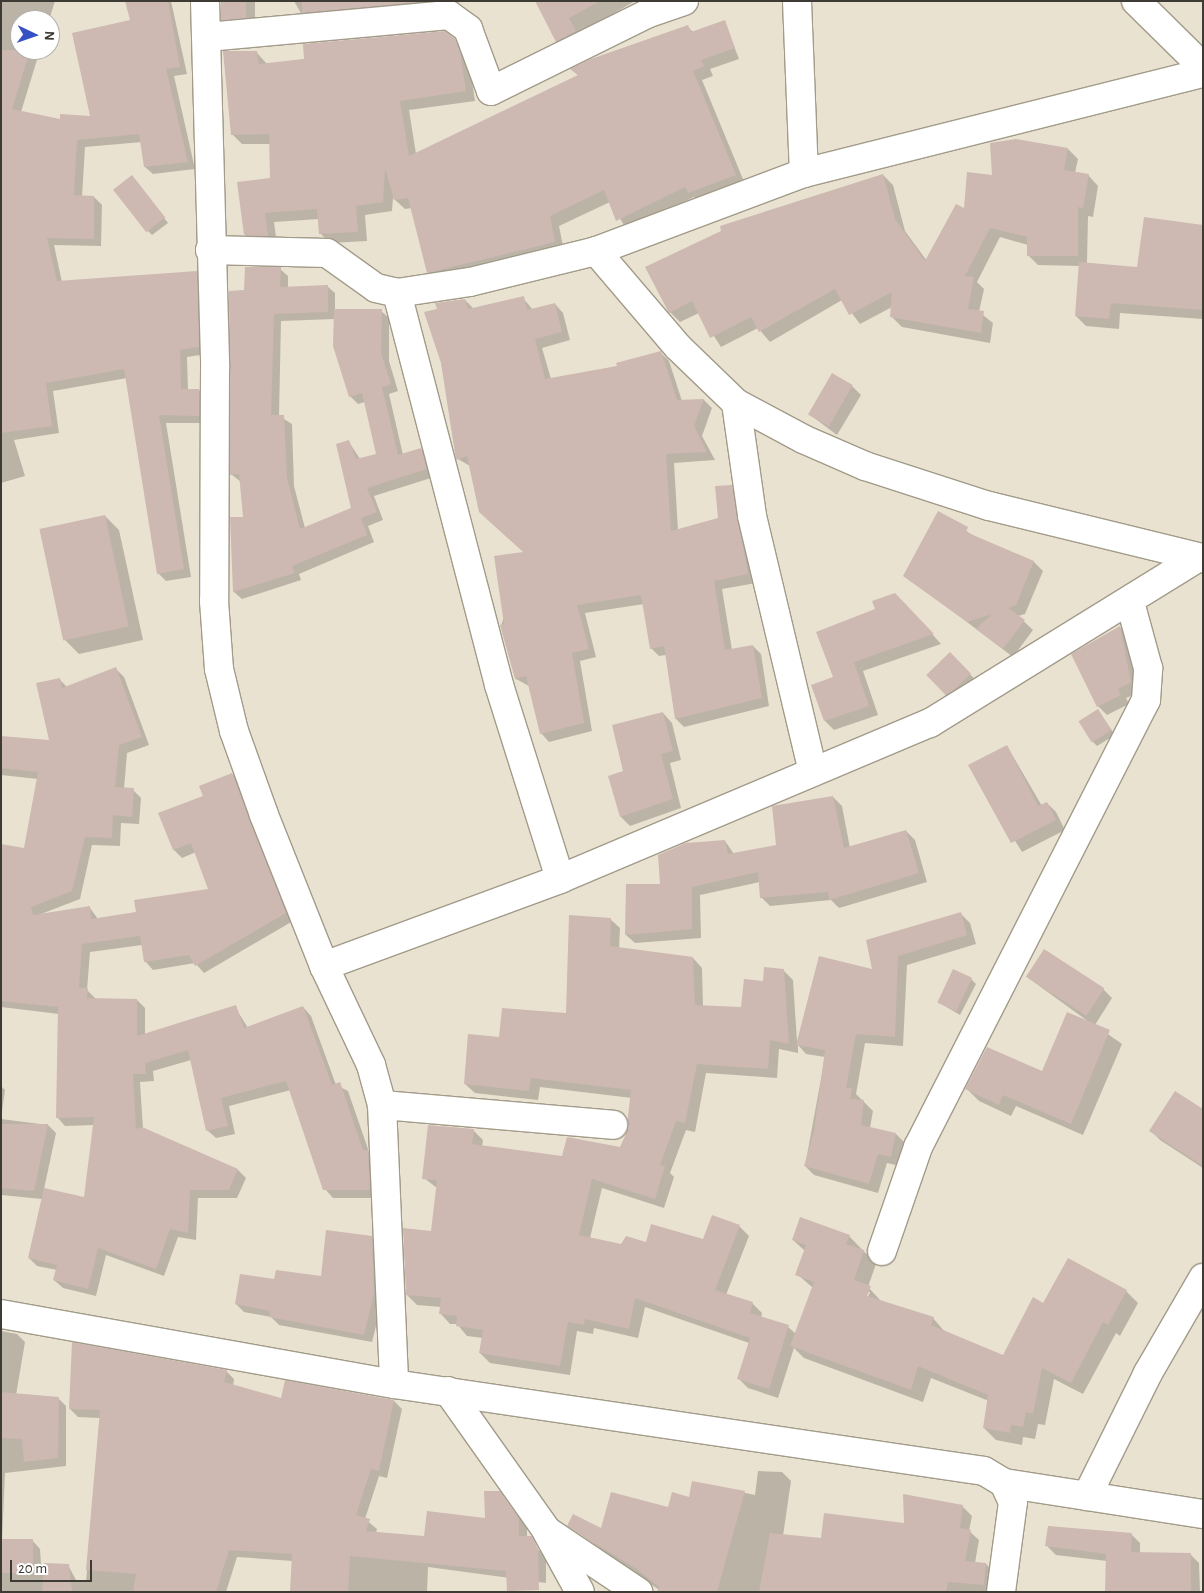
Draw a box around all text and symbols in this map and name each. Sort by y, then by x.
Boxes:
north arrow [10,10,60,60]
text: N [42,30,56,41]
scale bar [12,1550,95,1582]
text: 20 m [18,1561,47,1576]

